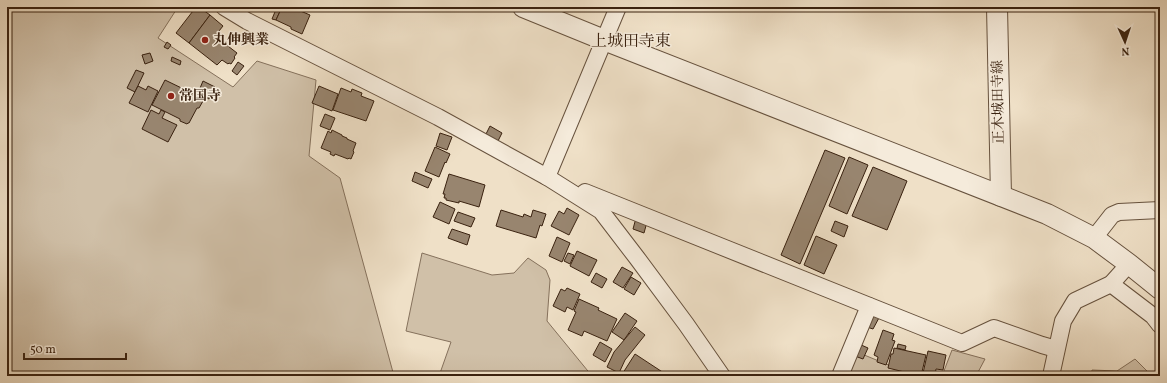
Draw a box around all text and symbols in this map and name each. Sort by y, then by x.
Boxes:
north arrow [1105,22,1145,62]
place label: 丸伸興業 [213,31,269,50]
district label: 上城田寺東 [591,31,671,53]
marker: 丸伸興業 [200,35,210,45]
text: N [1121,43,1130,58]
street label: 正木城田寺線 [989,60,1009,144]
place label: 常国寺 [179,87,221,106]
marker: 常国寺 [166,91,176,101]
scale bar [24,335,126,361]
text: 50 m [30,342,56,358]

